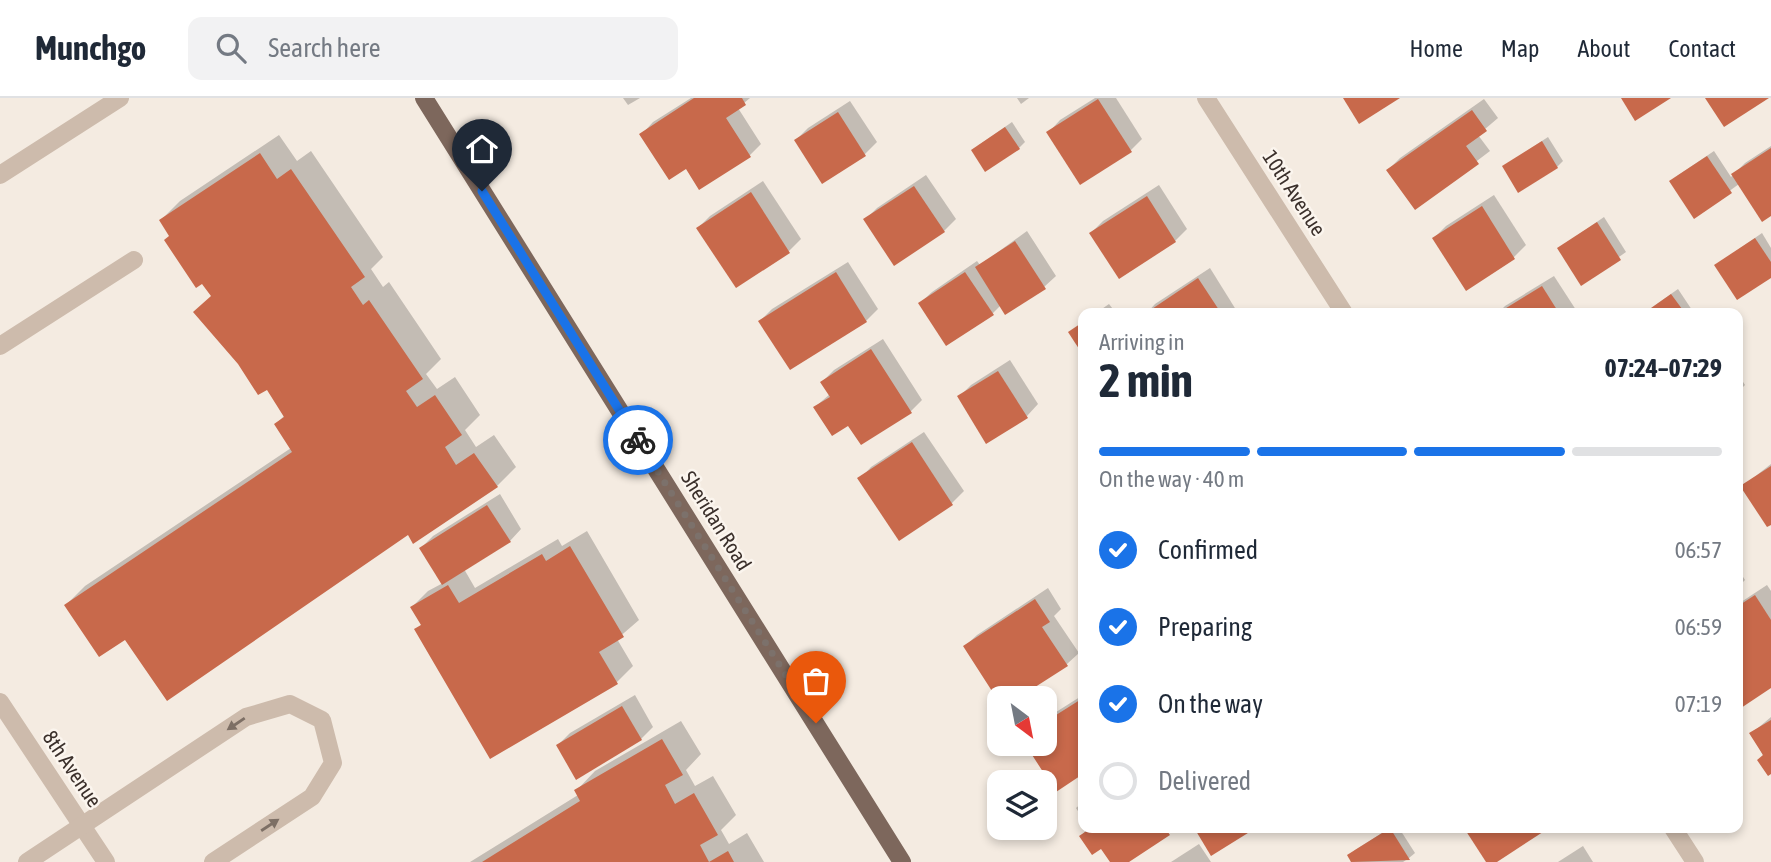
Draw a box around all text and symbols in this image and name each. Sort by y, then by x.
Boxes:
search box [188,17,678,80]
text: Munchgo [35,29,146,67]
icon: search [212,29,250,67]
text: Search here [268,33,380,63]
text: Home [1409,35,1463,62]
text: Map [1501,35,1539,62]
text: About [1577,35,1630,62]
text: Contact [1668,35,1736,62]
pin [452,119,512,191]
icon: home [463,130,501,168]
street label: 10th Avenue [1258,145,1331,240]
text: Arriving in [1099,329,1185,355]
text: 07:24–07:29 [1605,353,1722,383]
text: 2 min [1099,354,1193,407]
courier [603,405,673,475]
icon: bike [619,421,657,459]
street label: Sheridan Road [677,466,757,575]
text: On the way · 40 m [1099,466,1244,492]
icon: check [1099,531,1137,569]
text: Confirmed [1158,535,1258,565]
text: 06:57 [1675,537,1722,563]
icon: check [1099,608,1137,646]
text: Preparing [1158,612,1252,642]
text: 06:59 [1675,614,1722,640]
pin [786,651,846,723]
icon: bag [797,662,835,700]
icon: check [1099,685,1137,723]
north arrow [987,686,1057,756]
map controls [987,686,1057,840]
text: On the way [1158,689,1263,719]
text: 07:19 [1675,691,1722,717]
one-way arrow [227,717,246,730]
street label: 8th Avenue [39,726,107,811]
text: Delivered [1158,766,1251,796]
button: layers [987,770,1057,840]
one-way arrow [260,818,280,831]

